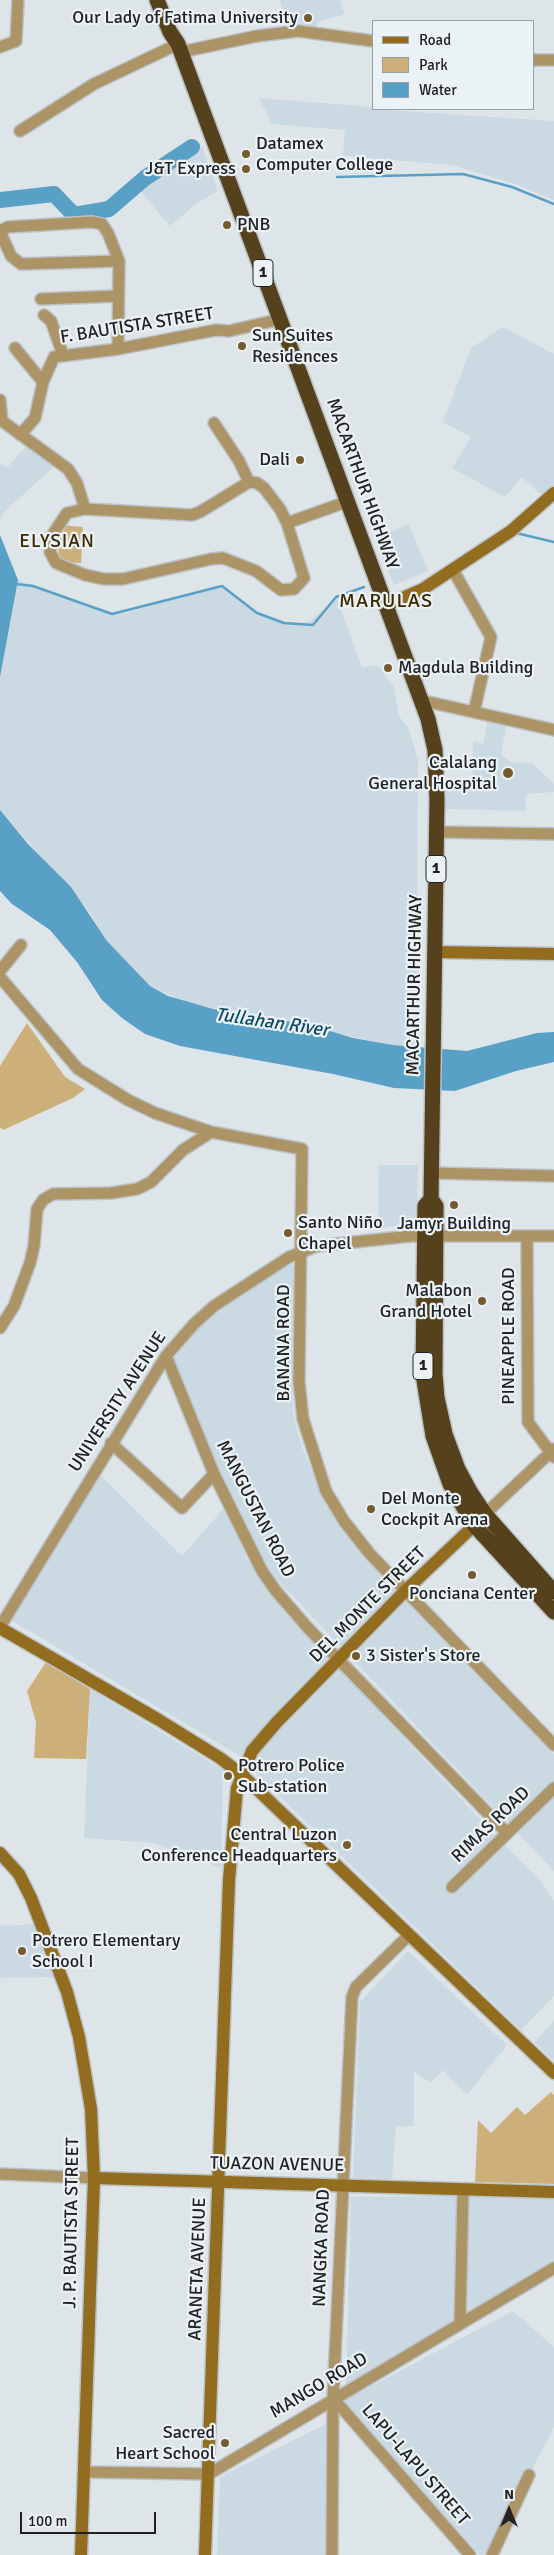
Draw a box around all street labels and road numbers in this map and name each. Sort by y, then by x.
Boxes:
road number: 1 [253,260,273,286]
street label: F. BAUTISTA STREET [59,303,215,349]
street label: MACARTHUR HIGHWAY [321,395,403,573]
road number: 1 [426,856,446,882]
street label: MACARTHUR HIGHWAY [403,895,427,1075]
street label: PINEAPPLE ROAD [498,1267,520,1405]
street label: BANANA ROAD [273,1284,295,1402]
street label: UNIVERSITY AVENUE [65,1328,171,1476]
road number: 1 [413,1352,433,1380]
street label: MANGUSTAN ROAD [211,1437,299,1581]
street label: DEL MONTE STREET [306,1543,430,1667]
street label: RIMAS ROAD [447,1782,535,1868]
street label: J. P. BAUTISTA STREET [60,2137,84,2309]
street label: TUAZON AVENUE [210,2153,344,2177]
street label: NANGKA ROAD [309,2189,335,2307]
street label: ARANETA AVENUE [185,2197,211,2341]
street label: MANGO ROAD [266,2348,372,2424]
street label: LAPU-LAPU STREET [356,2400,474,2530]

